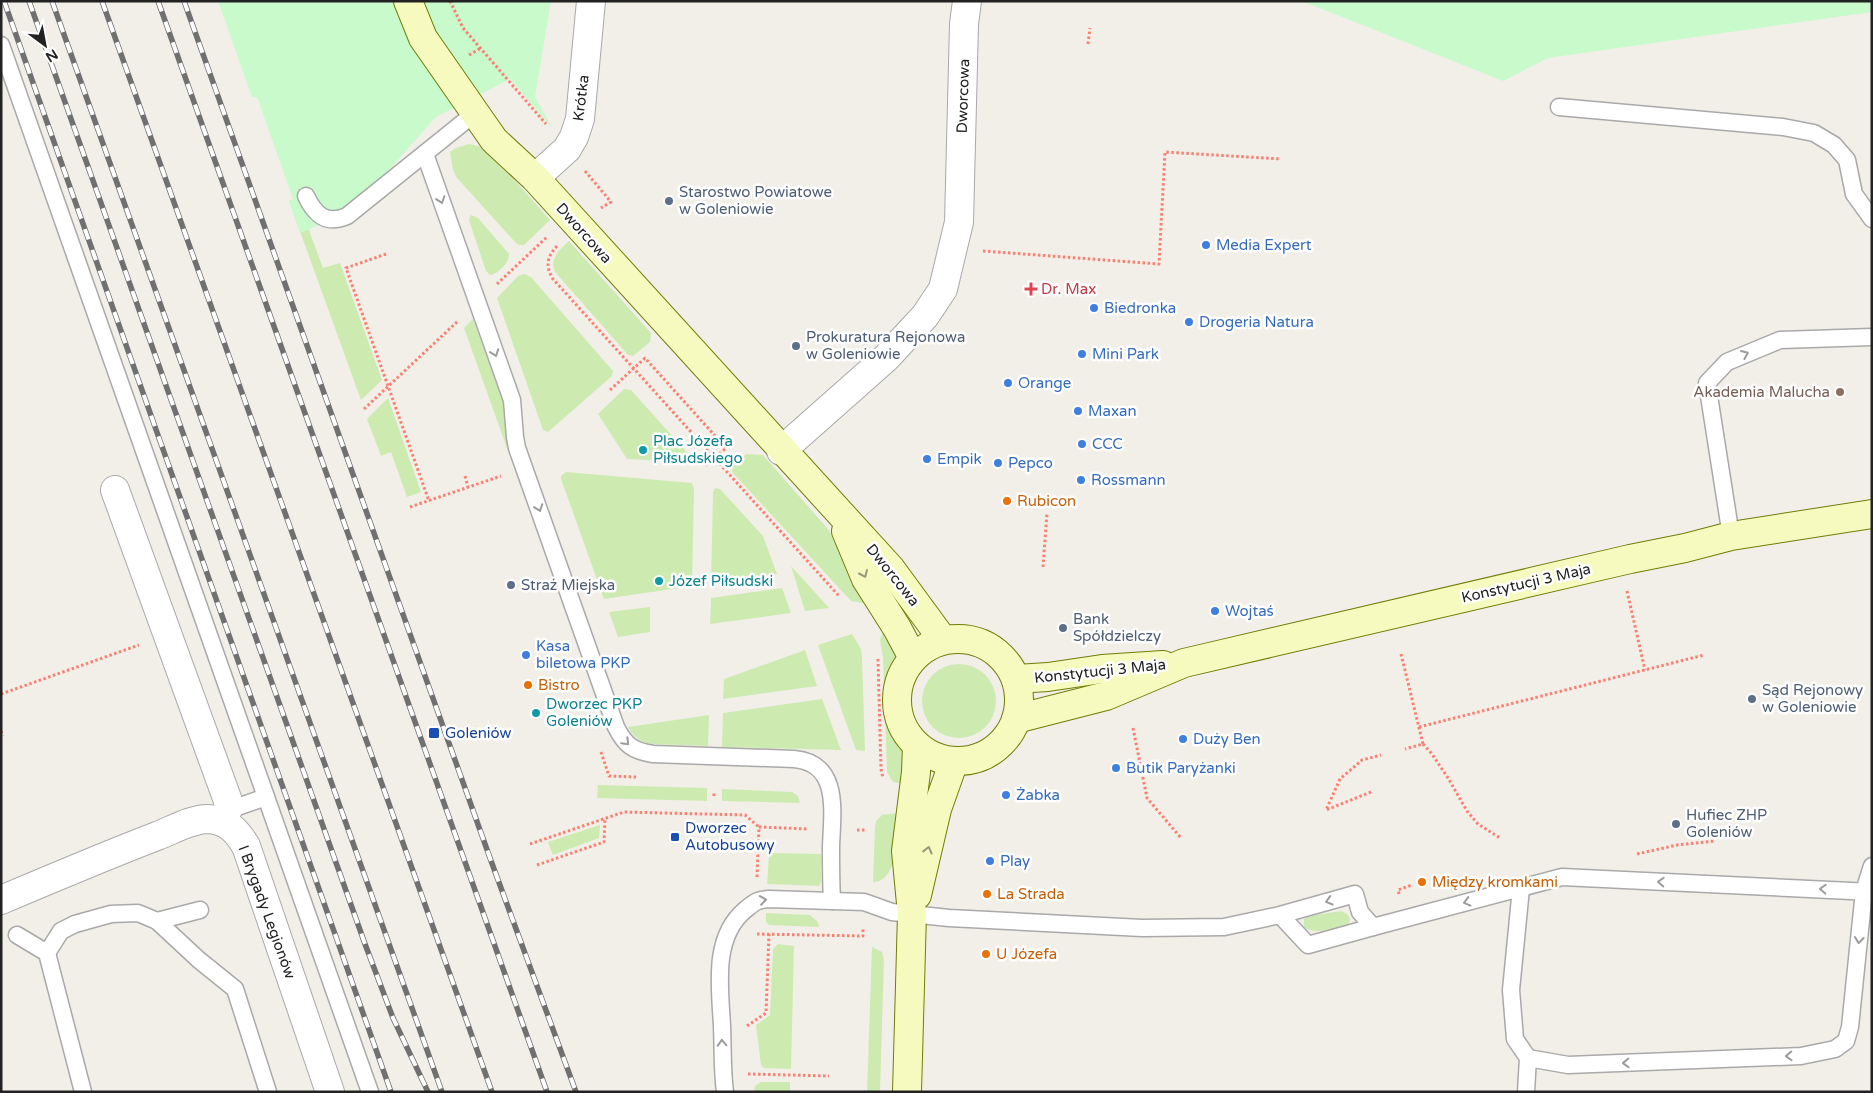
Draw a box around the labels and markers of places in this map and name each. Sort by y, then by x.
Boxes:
place label: Starostwo Powiatowe w Goleniowie [679,183,832,218]
marker: Starostwo Powiatowe w Goleniowie [663,195,675,207]
place label: Media Expert [1216,236,1312,254]
marker: Media Expert [1200,239,1212,251]
place label: Dr. Max [1041,280,1096,298]
marker: Dr. Max [1025,283,1037,295]
place label: Biedronka [1104,299,1176,317]
marker: Biedronka [1088,302,1100,314]
place label: Drogeria Natura [1199,313,1314,331]
marker: Drogeria Natura [1183,316,1195,328]
place label: Prokuratura Rejonowa w Goleniowie [806,328,965,363]
marker: Prokuratura Rejonowa w Goleniowie [790,340,802,352]
place label: Mini Park [1092,345,1159,363]
marker: Mini Park [1076,348,1088,360]
place label: Orange [1018,374,1071,392]
marker: Orange [1002,377,1014,389]
place label: Akademia Malucha [1693,383,1830,401]
marker: Akademia Malucha [1834,386,1846,398]
place label: Maxan [1088,402,1137,420]
marker: Maxan [1072,405,1084,417]
place label: Plac Józefa Piłsudskiego [653,432,743,467]
place label: CCC [1092,435,1123,453]
marker: CCC [1076,438,1088,450]
marker: Plac Józefa Piłsudskiego [637,444,649,456]
place label: Empik [937,450,982,468]
marker: Empik [921,453,933,465]
place label: Pepco [1008,454,1053,472]
marker: Pepco [992,457,1004,469]
place label: Rossmann [1091,471,1166,489]
marker: Rossmann [1075,474,1087,486]
place label: Rubicon [1017,492,1076,510]
marker: Rubicon [1001,495,1013,507]
place label: Józef Piłsudski [669,572,773,590]
marker: Józef Piłsudski [653,575,665,587]
place label: Straż Miejska [521,576,615,594]
marker: Straż Miejska [505,579,517,591]
place label: Wojtaś [1225,602,1274,620]
marker: Wojtaś [1209,605,1221,617]
place label: Bank Spółdzielczy [1073,610,1161,645]
marker: Bank Spółdzielczy [1057,622,1069,634]
place label: Kasa biletowa PKP [536,637,630,672]
marker: Kasa biletowa PKP [520,649,532,661]
place label: Bistro [538,676,580,694]
marker: Bistro [522,679,534,691]
place label: Sąd Rejonowy w Goleniowie [1762,681,1863,716]
marker: Sąd Rejonowy w Goleniowie [1746,693,1758,705]
place label: Dworzec PKP Goleniów [546,695,642,730]
marker: Dworzec PKP Goleniów [530,707,542,719]
place label: Goleniów [445,724,512,742]
marker: Goleniów [427,726,441,740]
place label: Duży Ben [1193,730,1261,748]
marker: Duży Ben [1177,733,1189,745]
place label: Butik Paryżanki [1126,759,1236,777]
marker: Butik Paryżanki [1110,762,1122,774]
place label: Żabka [1016,786,1060,804]
marker: Żabka [1000,789,1012,801]
place label: Hufiec ZHP Goleniów [1686,806,1767,841]
marker: Hufiec ZHP Goleniów [1670,818,1682,830]
place label: Dworzec Autobusowy [685,819,775,854]
marker: Dworzec Autobusowy [669,831,681,843]
place label: Play [1000,852,1030,870]
marker: Play [984,855,996,867]
place label: Między kromkami [1432,873,1558,891]
marker: Między kromkami [1416,876,1428,888]
place label: La Strada [997,885,1065,903]
marker: La Strada [981,888,993,900]
place label: U Józefa [996,945,1057,963]
marker: U Józefa [980,948,992,960]

